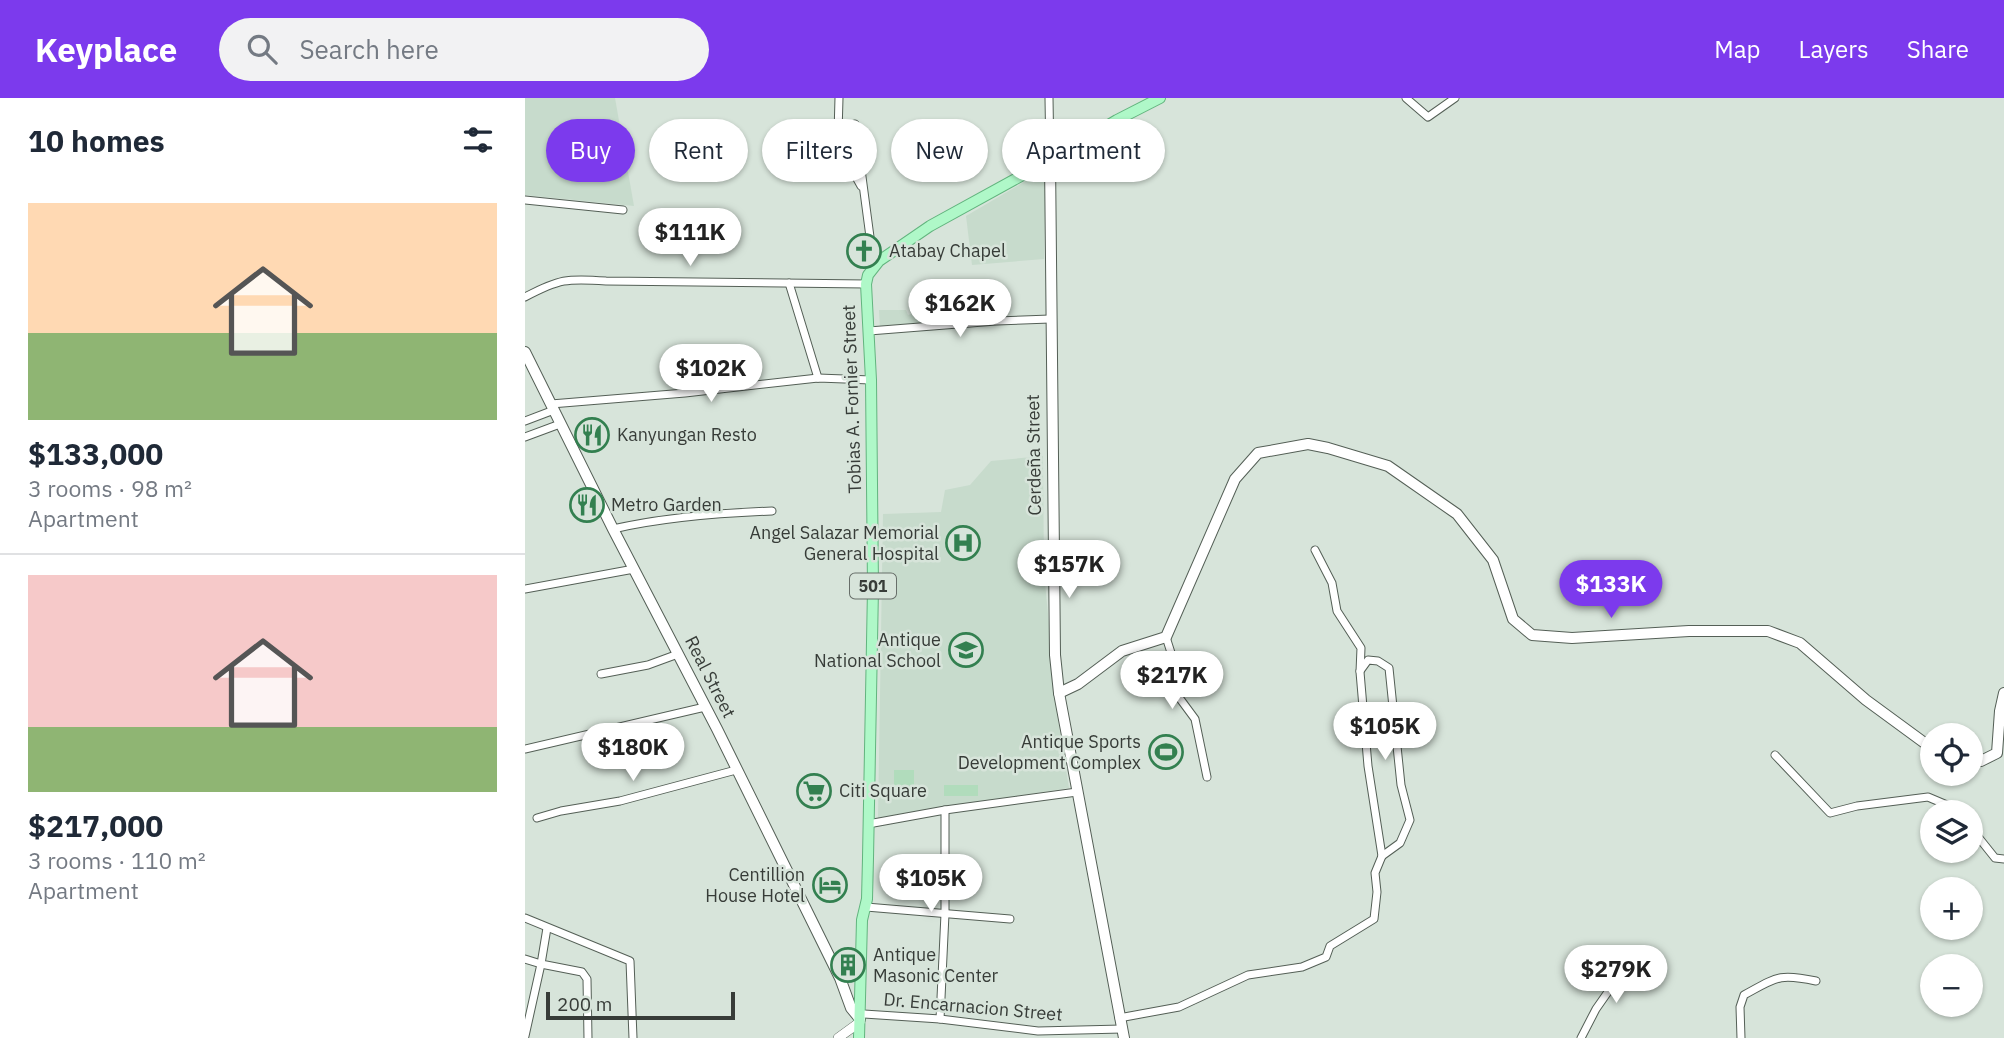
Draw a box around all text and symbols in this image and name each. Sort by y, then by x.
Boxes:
search box [219,18,709,81]
text: Keyplace [35,28,177,71]
icon: search [243,30,281,68]
text: Search here [299,32,439,66]
text: Map [1714,33,1761,65]
text: Layers [1799,33,1869,65]
text: Share [1907,33,1969,65]
chip: Buy [546,119,635,182]
chip: Rent [649,119,748,182]
chip: Filters [762,119,877,182]
chip: New [891,119,988,182]
chip: Apartment [1002,119,1165,182]
text: 10 homes [28,121,165,160]
icon: filters [459,121,497,159]
pin: $111K [641,208,739,268]
text: $111K [654,216,726,246]
church icon: Atabay Chapel [845,232,883,270]
place label: Atabay Chapel [889,239,1006,262]
icon: home [200,248,326,374]
pin: $162K [911,280,1009,339]
text: $162K [924,287,996,317]
street label: Tobias A. Fornier Street [837,304,866,494]
pin: $102K [662,344,760,404]
text: $102K [675,352,747,382]
street label: Cerdeña Street [1021,394,1046,516]
restaurant icon: Kanyungan Resto [573,416,611,454]
place label: Kanyungan Resto [617,423,757,446]
text: $133,000 [28,434,163,473]
text: 3 rooms · 98 m² [28,473,192,503]
restaurant icon: Metro Garden [568,486,606,524]
place label: Metro Garden [611,493,722,516]
text: Apartment [28,503,139,533]
place label: Angel Salazar Memorial General Hospital [750,521,939,565]
hospital icon: Angel Salazar Memorial General Hospital [944,524,982,562]
pin: $157K [1020,540,1118,600]
text: $157K [1033,548,1105,578]
pin: $133K [1562,560,1660,620]
text: $133K [1575,568,1647,598]
road number: 501 [850,573,896,598]
icon: home [200,620,326,746]
place label: Antique National School [814,628,941,672]
school or university icon: Antique National School [947,631,985,669]
street label: Real Street [680,632,741,722]
pin: $217K [1123,652,1221,711]
text: $217K [1136,659,1208,689]
pin: $105K [1336,702,1434,762]
text: $105K [1349,710,1421,740]
map controls [1920,723,1983,1017]
button: locate [1920,723,1983,786]
pin: $180K [584,724,682,783]
place label: Antique Sports Development Complex [958,730,1141,774]
text: $180K [597,731,669,761]
sports icon: Antique Sports Development Complex [1147,733,1185,771]
supermarket icon: Citi Square [795,772,833,810]
place label: Citi Square [839,779,927,802]
button: layers [1920,800,1983,863]
text: $217,000 [28,806,163,845]
text: 3 rooms · 110 m² [28,845,206,875]
pin: $105K [882,854,980,914]
text: $105K [895,862,967,892]
place label: Centillion House Hotel [705,863,805,907]
hotel icon: Centillion House Hotel [811,866,849,904]
text: Apartment [28,875,139,905]
button: + [1920,877,1983,940]
place label: Antique Masonic Center [873,943,999,987]
building icon: Antique Masonic Center [829,946,867,984]
pin: $279K [1567,946,1665,1005]
text: $279K [1580,953,1652,983]
button: − [1920,954,1983,1017]
street label: Dr. Encarnacion Street [883,987,1064,1026]
scale bar [546,989,735,1021]
text: 200 m [557,992,612,1016]

